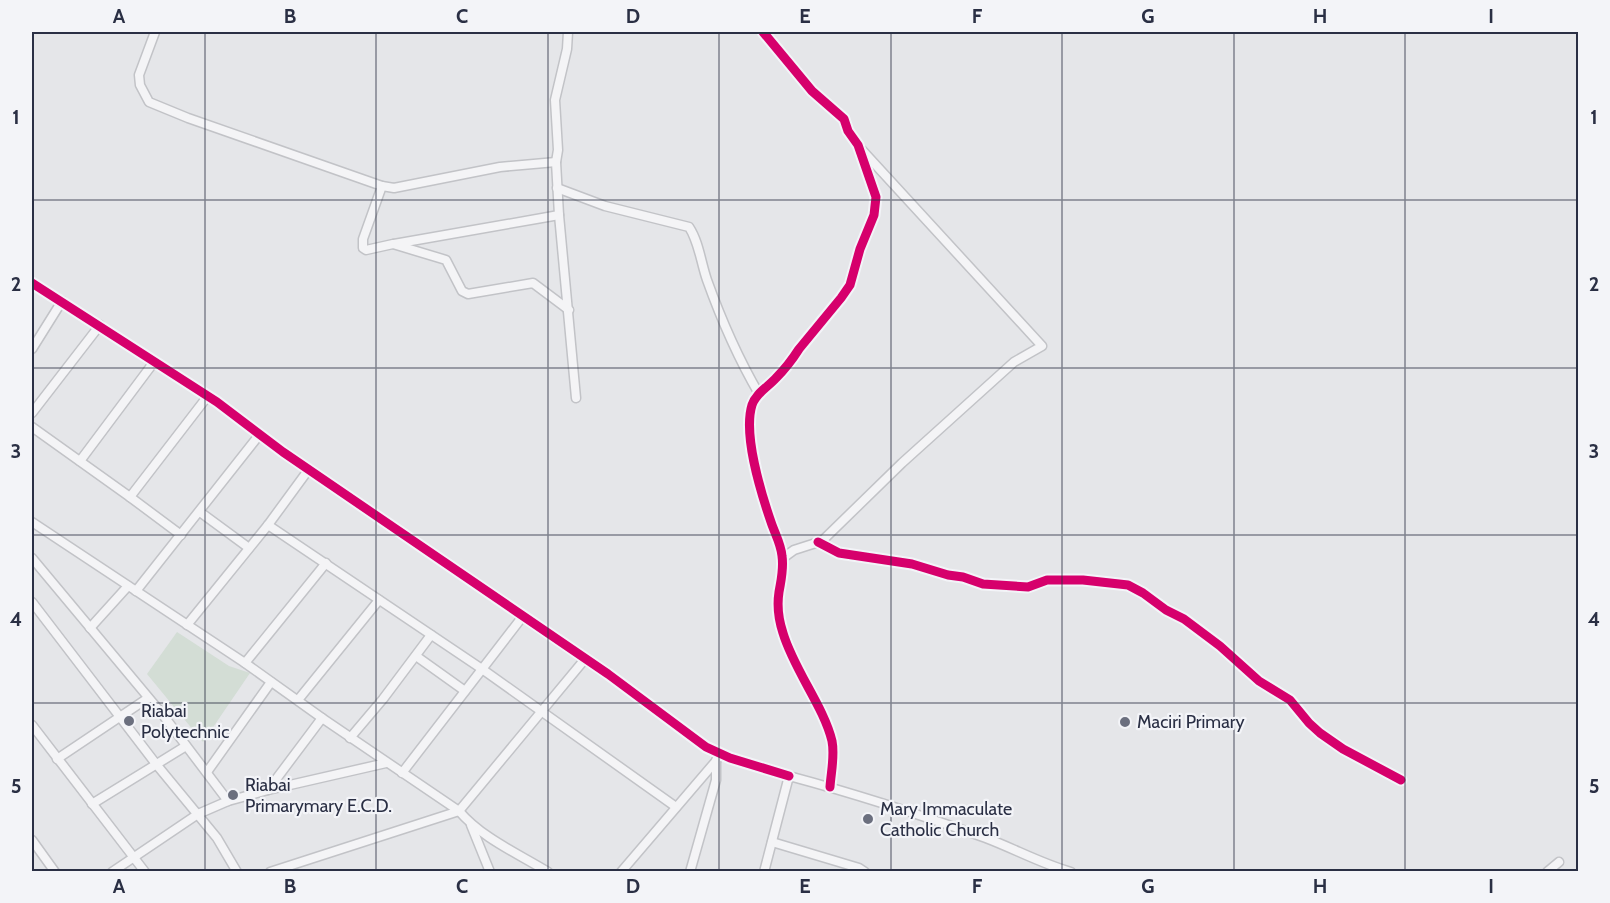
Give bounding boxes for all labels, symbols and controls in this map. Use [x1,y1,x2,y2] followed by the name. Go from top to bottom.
[113,4,126,28] text: A
[284,4,296,28] text: B
[456,4,468,28] text: C
[626,4,640,28] text: D
[799,4,811,28] text: E
[972,4,983,28] text: F
[1141,4,1155,28] text: G
[1313,4,1327,28] text: H
[1488,4,1494,28] text: I
[12,105,20,129] text: 1
[1590,105,1598,129] text: 1
[11,272,21,296] text: 2
[1589,272,1599,296] text: 2
[11,439,21,463] text: 3
[1589,439,1599,463] text: 3
[10,607,22,631] text: 4
[1588,607,1600,631] text: 4
[141,700,229,743] place label: Riabai Polytechnic
[1137,711,1245,733] place label: Maciri Primary
[122,714,136,728] marker: Riabai Polytechnic
[1118,715,1132,729] marker: Maciri Primary
[11,774,21,798] text: 5
[245,774,392,817] place label: Riabai Primarymary E.C.D.
[1589,774,1599,798] text: 5
[226,788,240,802] marker: Riabai Primarymary E.C.D.
[880,798,1012,841] place label: Mary Immaculate Catholic Church
[861,812,875,826] marker: Mary Immaculate Catholic Church
[113,874,126,898] text: A
[284,874,296,898] text: B
[456,874,468,898] text: C
[626,874,640,898] text: D
[799,874,811,898] text: E
[972,874,983,898] text: F
[1141,874,1155,898] text: G
[1313,874,1327,898] text: H
[1488,874,1494,898] text: I

